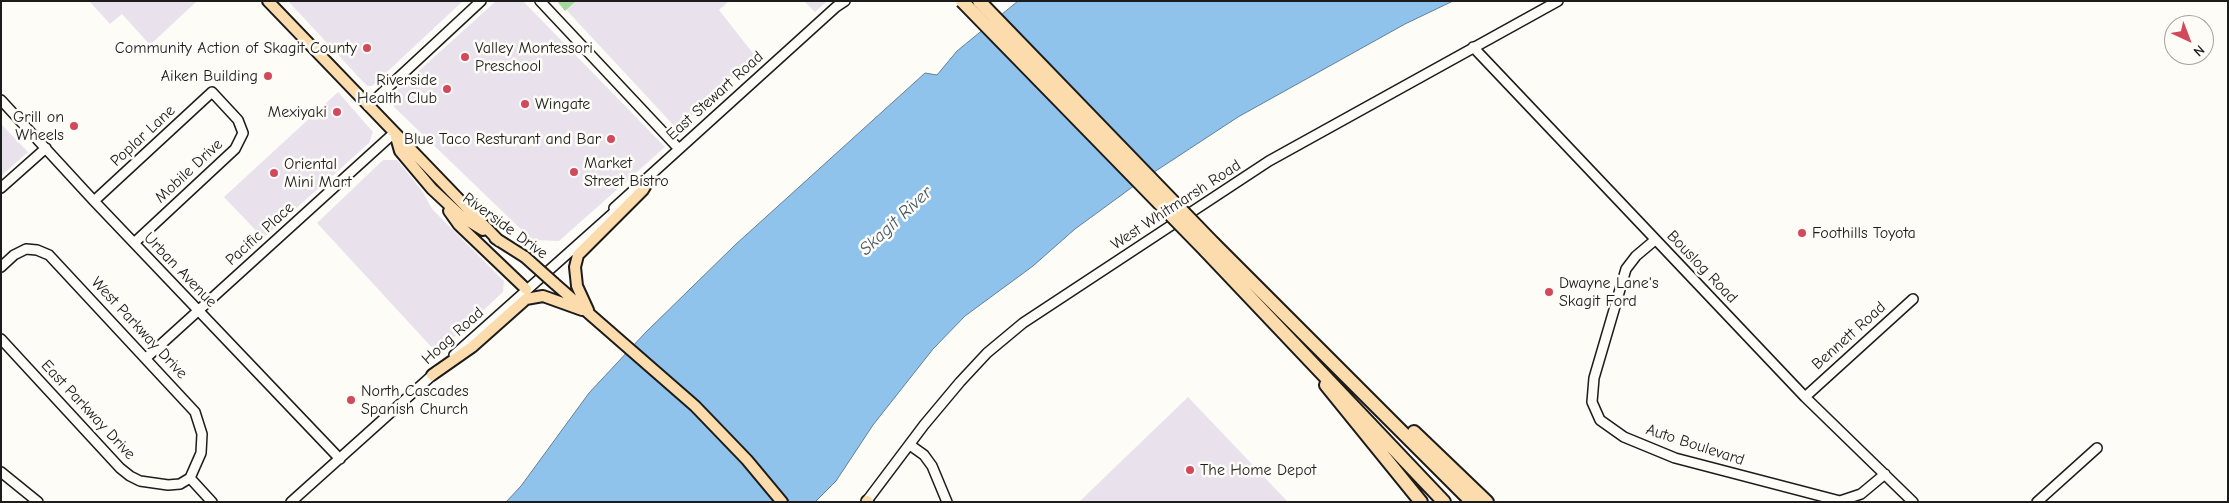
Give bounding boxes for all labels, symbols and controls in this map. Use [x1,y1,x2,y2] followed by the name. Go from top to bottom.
[2164,15,2214,65] north arrow
[115,38,357,58] place label: Community Action of Skagit County
[475,38,593,76] place label: Valley Montessori Preschool
[2190,41,2208,60] text: N
[361,42,373,54] marker: Community Action of Skagit County
[663,47,767,145] street label: East Stewart Road
[459,51,471,63] marker: Valley Montessori Preschool
[161,66,258,86] place label: Aiken Building
[262,70,274,82] marker: Aiken Building
[357,70,437,108] place label: Riverside Health Club
[441,83,453,95] marker: Riverside Health Club
[535,94,590,114] place label: Wingate
[519,98,531,110] marker: Wingate
[107,101,179,171] street label: Poplar Lane
[268,102,327,122] place label: Mexiyaki
[331,106,343,118] marker: Mexiyaki
[13,107,64,145] place label: Grill on Wheels
[68,120,80,132] marker: Grill on Wheels
[404,129,601,149] place label: Blue Taco Resturant and Bar
[605,133,617,145] marker: Blue Taco Resturant and Bar
[151,135,227,207] street label: Mobile Drive
[584,153,669,191] place label: Market Street Bistro
[284,154,351,192] place label: Oriental Mini Mart
[1107,156,1245,254] street label: West Whitmarsh Road
[568,166,580,178] marker: Market Street Bistro
[268,167,280,179] marker: Oriental Mini Mart
[855,182,937,260] water label: Skagit River
[459,189,551,263] street label: Riverside Drive
[222,198,298,270] street label: Pacific Place
[1812,223,1916,243] place label: Foothills Toyota
[1663,227,1741,307] street label: Bouslog Road
[1796,227,1808,239] marker: Foothills Toyota
[139,228,221,312] street label: Urban Avenue
[87,273,191,383] street label: West Parkway Drive
[1559,273,1659,311] place label: Dwayne Lane's Skagit Ford
[1543,286,1555,298] marker: Dwayne Lane's Skagit Ford
[1808,298,1890,374] street label: Bennett Road
[418,303,488,369] street label: Hoag Road
[37,356,139,464] street label: East Parkway Drive
[361,381,469,419] place label: North Cascades Spanish Church
[345,394,357,406] marker: North Cascades Spanish Church
[1643,420,1747,470] street label: Auto Boulevard
[1200,460,1316,480] place label: The Home Depot
[1184,464,1196,476] marker: The Home Depot

